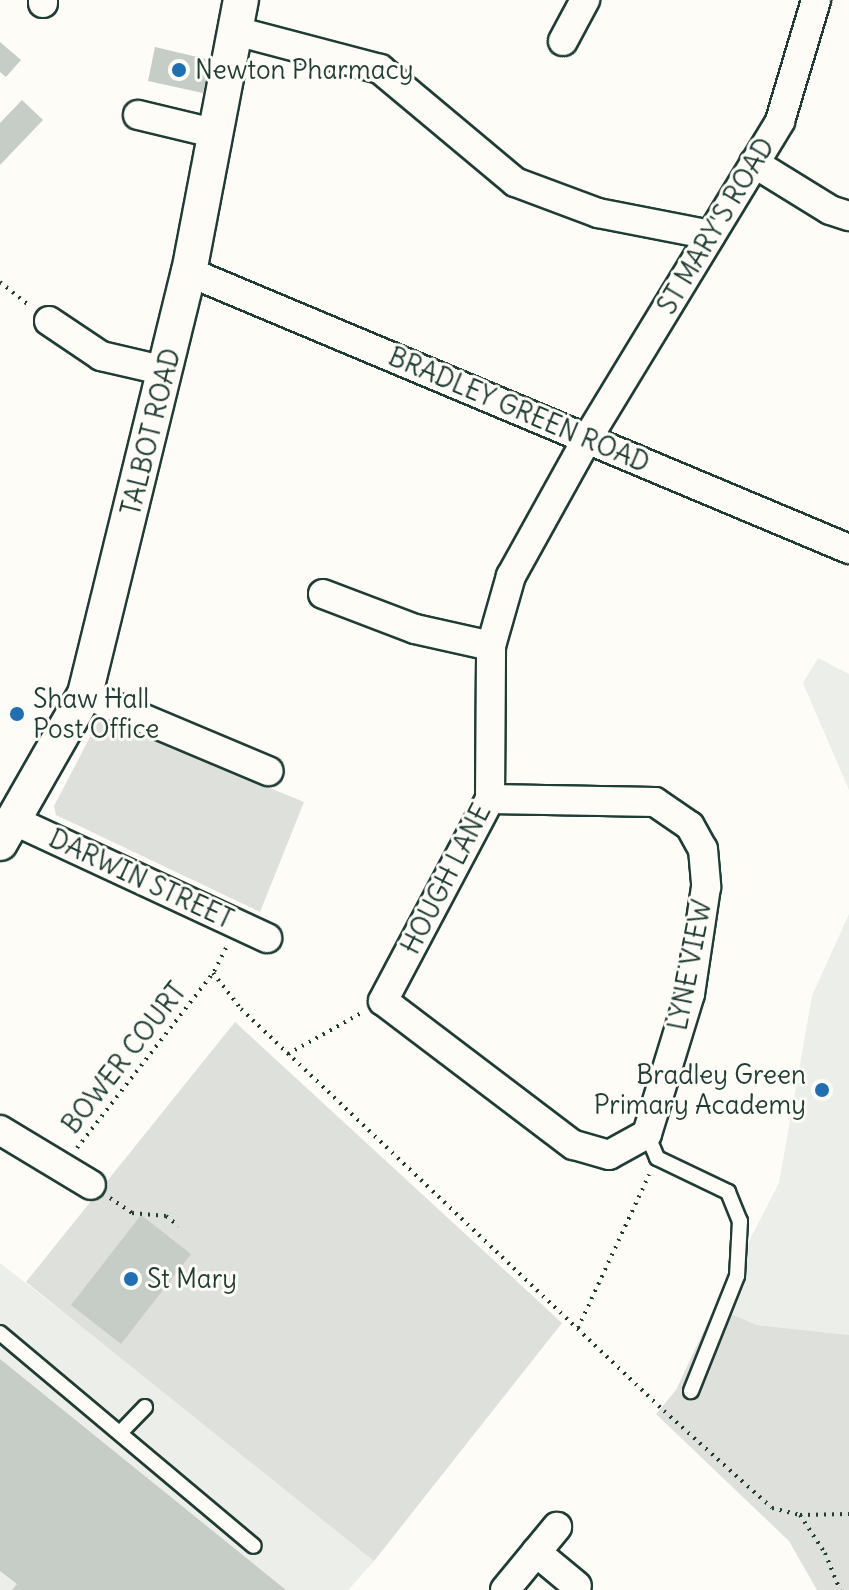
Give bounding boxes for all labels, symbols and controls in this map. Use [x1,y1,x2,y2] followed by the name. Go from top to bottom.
[195,54,413,86] place label: Newton Pharmacy
[170,61,188,79] marker: Newton Pharmacy
[651,132,781,320] street label: ST MARY'S ROAD
[384,341,654,479] street label: BRADLEY GREEN ROAD
[115,345,187,519] street label: TALBOT ROAD
[33,683,159,744] place label: Shaw Hall Post Office
[8,705,26,723] marker: Shaw Hall Post Office
[395,799,497,959] street label: HOUGH LANE
[44,823,238,935] street label: DARWIN STREET
[662,897,718,1033] street label: LYNE VIEW
[55,976,193,1140] street label: BOWER COURT
[594,1059,806,1120] place label: Bradley Green Primary Academy
[813,1081,831,1099] marker: Bradley Green Primary Academy
[147,1263,237,1295] place label: St Mary
[122,1270,140,1288] marker: St Mary

